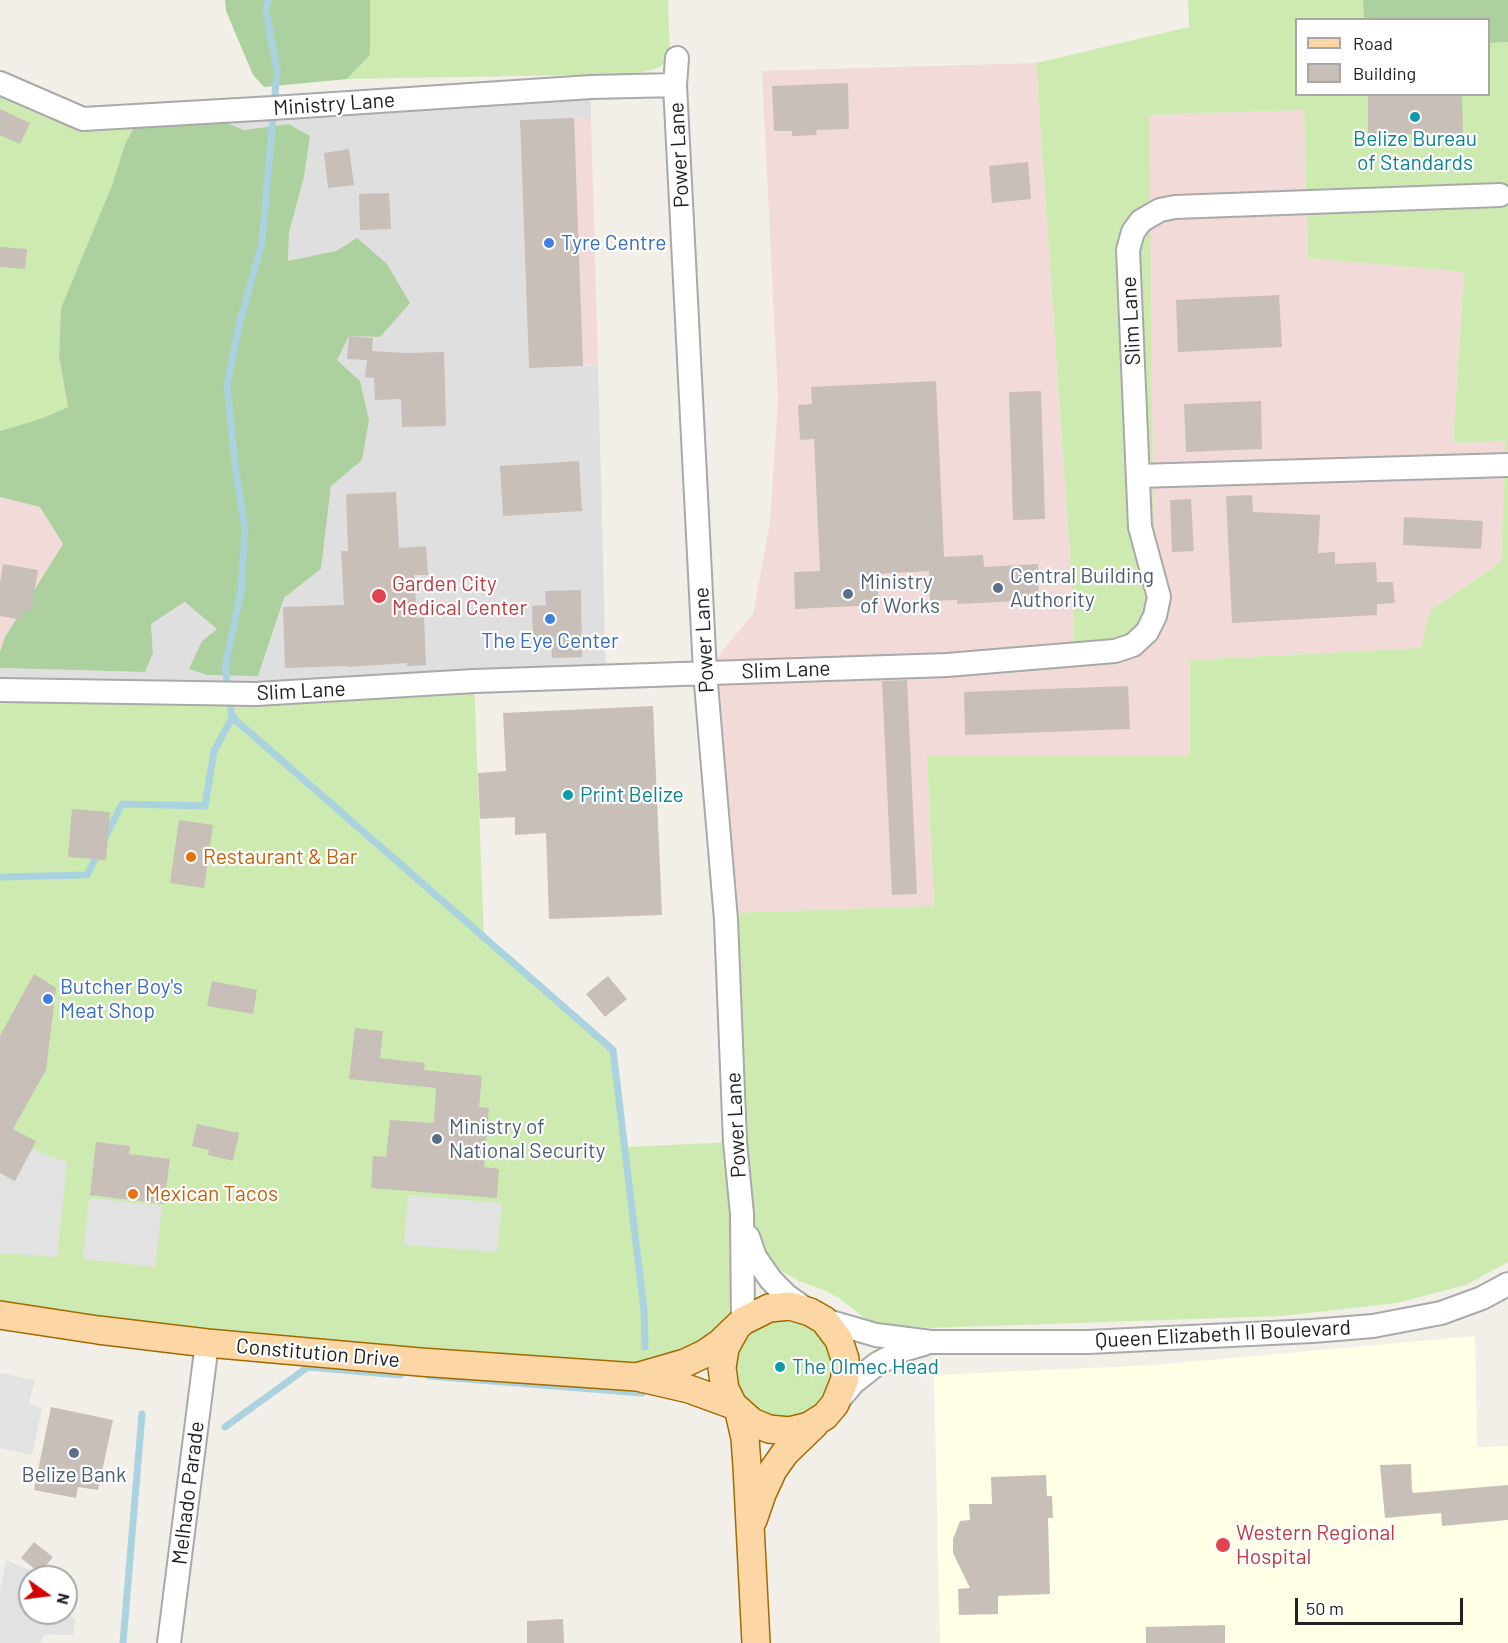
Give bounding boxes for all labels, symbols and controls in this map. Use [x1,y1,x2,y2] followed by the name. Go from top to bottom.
[1295,18,1490,96] legend
[1353,32,1393,54] text: Road
[1353,62,1416,84] text: Building
[272,87,396,121] street label: Ministry Lane
[664,101,694,209] street label: Power Lane
[1408,110,1422,124] marker: Belize Bureau of Standards
[1353,126,1477,176] place label: Belize Bureau of Standards
[561,230,666,256] place label: Tyre Centre
[542,236,556,250] marker: Tyre Centre
[1116,276,1146,366] street label: Slim Lane
[1010,563,1154,613] place label: Central Building Authority
[860,569,940,619] place label: Ministry of Works
[392,571,527,621] place label: Garden City Medical Center
[991,581,1005,595] marker: Central Building Authority
[689,586,719,694] street label: Power Lane
[370,587,388,605] marker: Garden City Medical Center
[841,587,855,601] marker: Ministry of Works
[543,612,557,626] marker: The Eye Center
[481,628,619,654] place label: The Eye Center
[741,656,831,684] street label: Slim Lane
[256,676,346,706] street label: Slim Lane
[580,782,684,808] place label: Print Belize
[561,788,575,802] marker: Print Belize
[203,844,357,870] place label: Restaurant & Bar
[184,850,198,864] marker: Restaurant & Bar
[60,974,183,1024] place label: Butcher Boy's Meat Shop
[41,992,55,1006] marker: Butcher Boy's Meat Shop
[721,1071,751,1179] street label: Power Lane
[449,1114,605,1164] place label: Ministry of National Security
[430,1132,444,1146] marker: Ministry of National Security
[145,1181,278,1207] place label: Mexican Tacos
[126,1187,140,1201] marker: Mexican Tacos
[1095,1315,1351,1353] street label: Queen Elizabeth II Boulevard
[235,1333,401,1373] street label: Constitution Drive
[792,1354,939,1380] place label: The Olmec Head
[773,1360,787,1374] marker: The Olmec Head
[167,1420,209,1566] street label: Melhado Parade
[67,1446,81,1460] marker: Belize Bank
[22,1462,126,1488] place label: Belize Bank
[1236,1520,1395,1570] place label: Western Regional Hospital
[1214,1536,1232,1554] marker: Western Regional Hospital
[18,1565,78,1625] north arrow
[1298,1586,1466,1624] scale bar
[54,1592,75,1606] text: N
[1306,1597,1344,1619] text: 50 m

